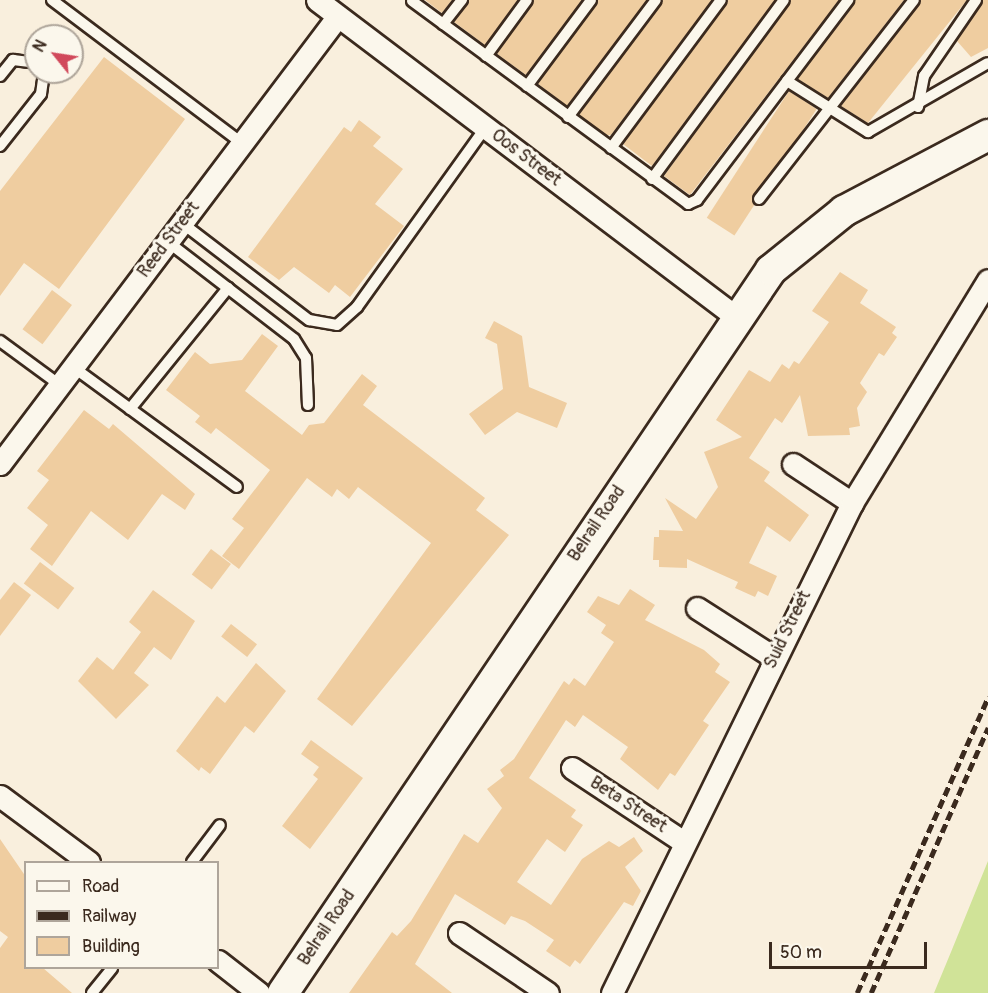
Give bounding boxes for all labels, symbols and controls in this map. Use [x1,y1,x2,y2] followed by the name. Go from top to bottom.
[24,24,84,84] north arrow
[29,36,52,56] text: N
[487,125,565,191] street label: Oos Street
[133,198,205,282] street label: Reed Street
[564,482,630,566] street label: Belrail Road
[760,587,816,673] street label: Suid Street
[585,772,671,838] street label: Beta Street
[24,861,219,969] legend
[82,875,119,898] text: Road
[294,886,360,970] street label: Belrail Road
[82,905,137,928] text: Railway
[772,930,930,968] scale bar
[82,935,140,958] text: Building
[780,941,822,964] text: 50 m

